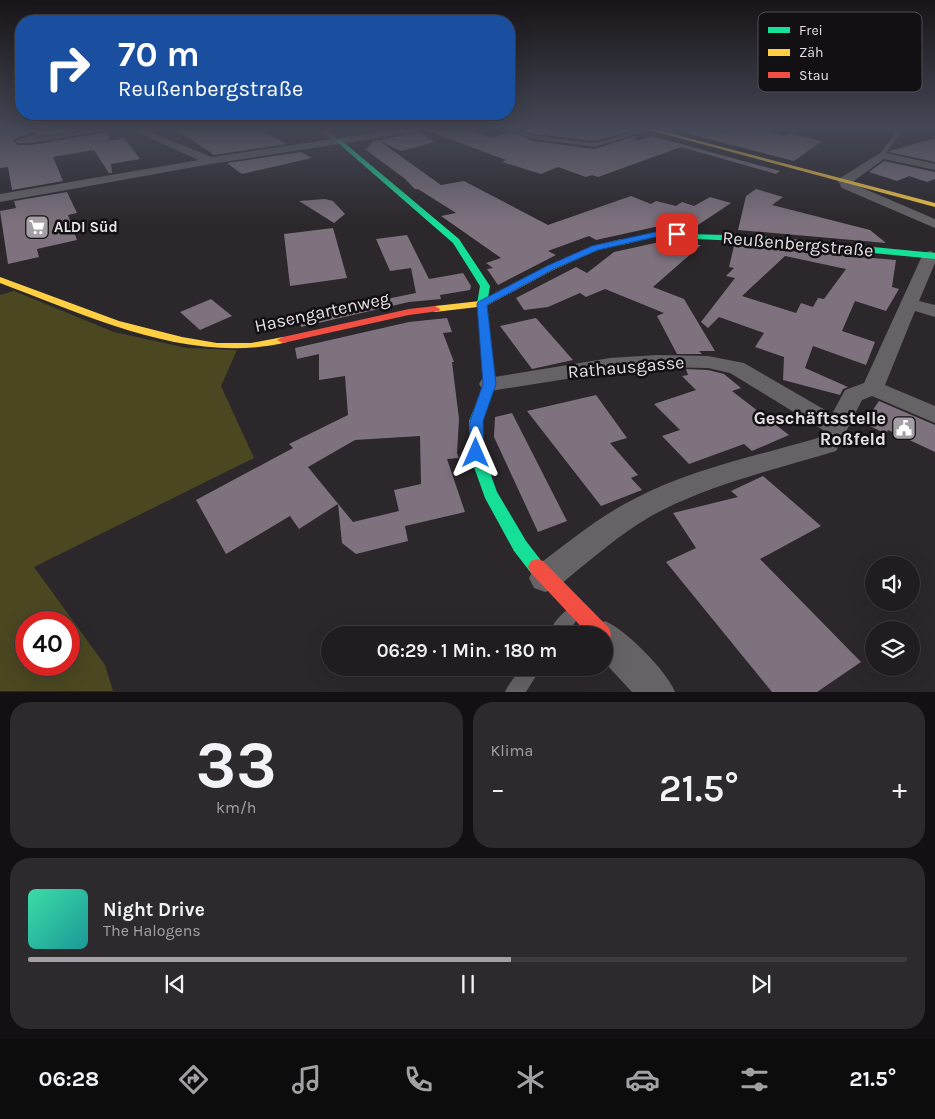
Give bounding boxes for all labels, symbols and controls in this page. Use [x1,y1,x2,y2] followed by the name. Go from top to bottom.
[758,12,922,92] legend
[799,22,823,39] text: Frei
[118,34,200,75] text: 70 m
[35,35,100,100] icon: right
[799,44,823,61] text: Zäh
[799,67,829,84] text: Stau
[118,76,303,102] text: Reußenbergstraße
[656,213,698,255] pin
[24,214,50,240] supermarket icon: ALDI Süd
[54,218,118,236] place label: ALDI Süd
[663,220,691,248] icon: arrive
[722,226,874,262] street label: Reußenbergstraße
[253,287,391,337] street label: Hasengartenweg
[567,351,685,383] street label: Rathausgasse
[754,407,886,450] place label: Geschäftsstelle Roßfeld
[891,415,917,441] public building icon: Geschäftsstelle Roßfeld
[449,426,501,478] position arrow
[865,556,920,676] map controls
[865,556,920,611] button: sound
[15,611,80,676] speed limit sign: 40
[865,621,920,676] button: layers
[377,640,557,662] text: 06:29 · 1 Min. · 180 m
[196,727,277,803] text: 33
[491,741,533,760] text: Klima
[659,766,739,811] text: 21.5°
[491,772,505,805] text: −
[892,772,907,805] text: +
[216,798,257,817] text: km/h
[103,899,205,921] text: Night Drive
[103,921,201,940] text: The Halogens
[161,970,189,998] icon: previous
[454,970,482,998] icon: pause
[747,970,775,998] icon: next
[176,1062,211,1097] icon: directions
[289,1062,324,1097] icon: music
[401,1062,436,1097] icon: phone
[513,1062,548,1097] icon: climate
[625,1062,660,1097] icon: car
[737,1062,772,1097] icon: filters
[39,1066,99,1092] text: 06:28
[849,1066,896,1092] text: 21.5°

